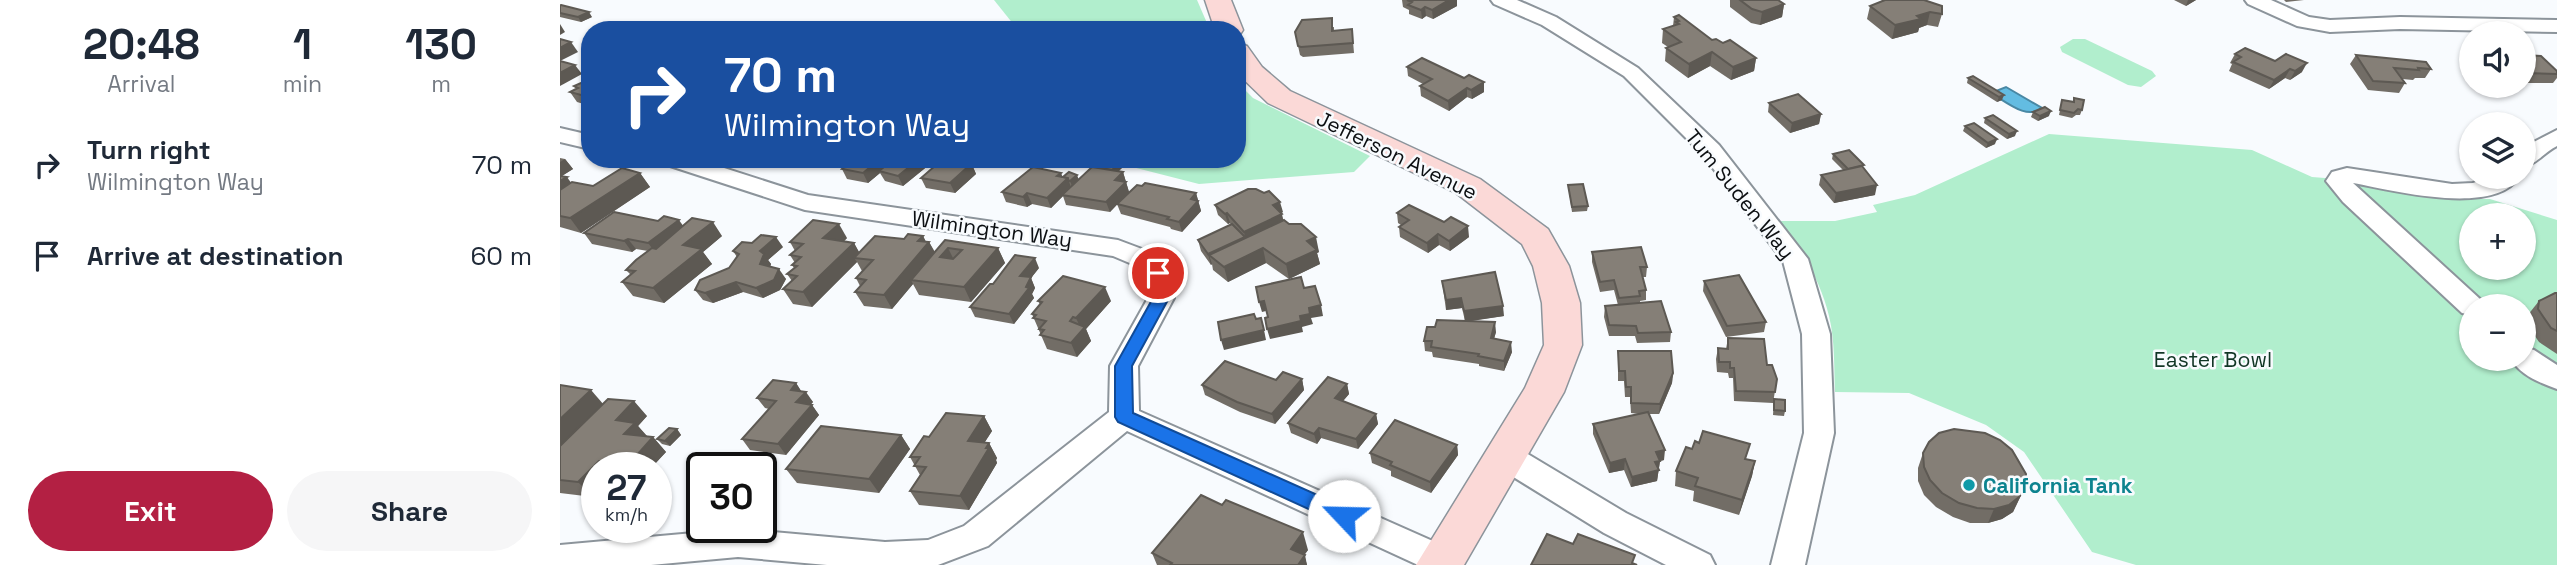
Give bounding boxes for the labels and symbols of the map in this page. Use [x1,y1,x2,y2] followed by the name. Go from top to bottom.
[1312,104,1482,206] street label: Jefferson Avenue
[1679,123,1801,265] street label: Tum Suden Way
[910,204,1074,254] street label: Wilmington Way
[1128,243,1188,303] pin
[2154,346,2272,373] park label: Easter Bowl
[686,452,777,543] speed limit sign: 30
[1983,472,2133,499] place label: California Tank
[1961,477,1977,493] marker: California Tank
[1307,479,1381,553] position arrow

